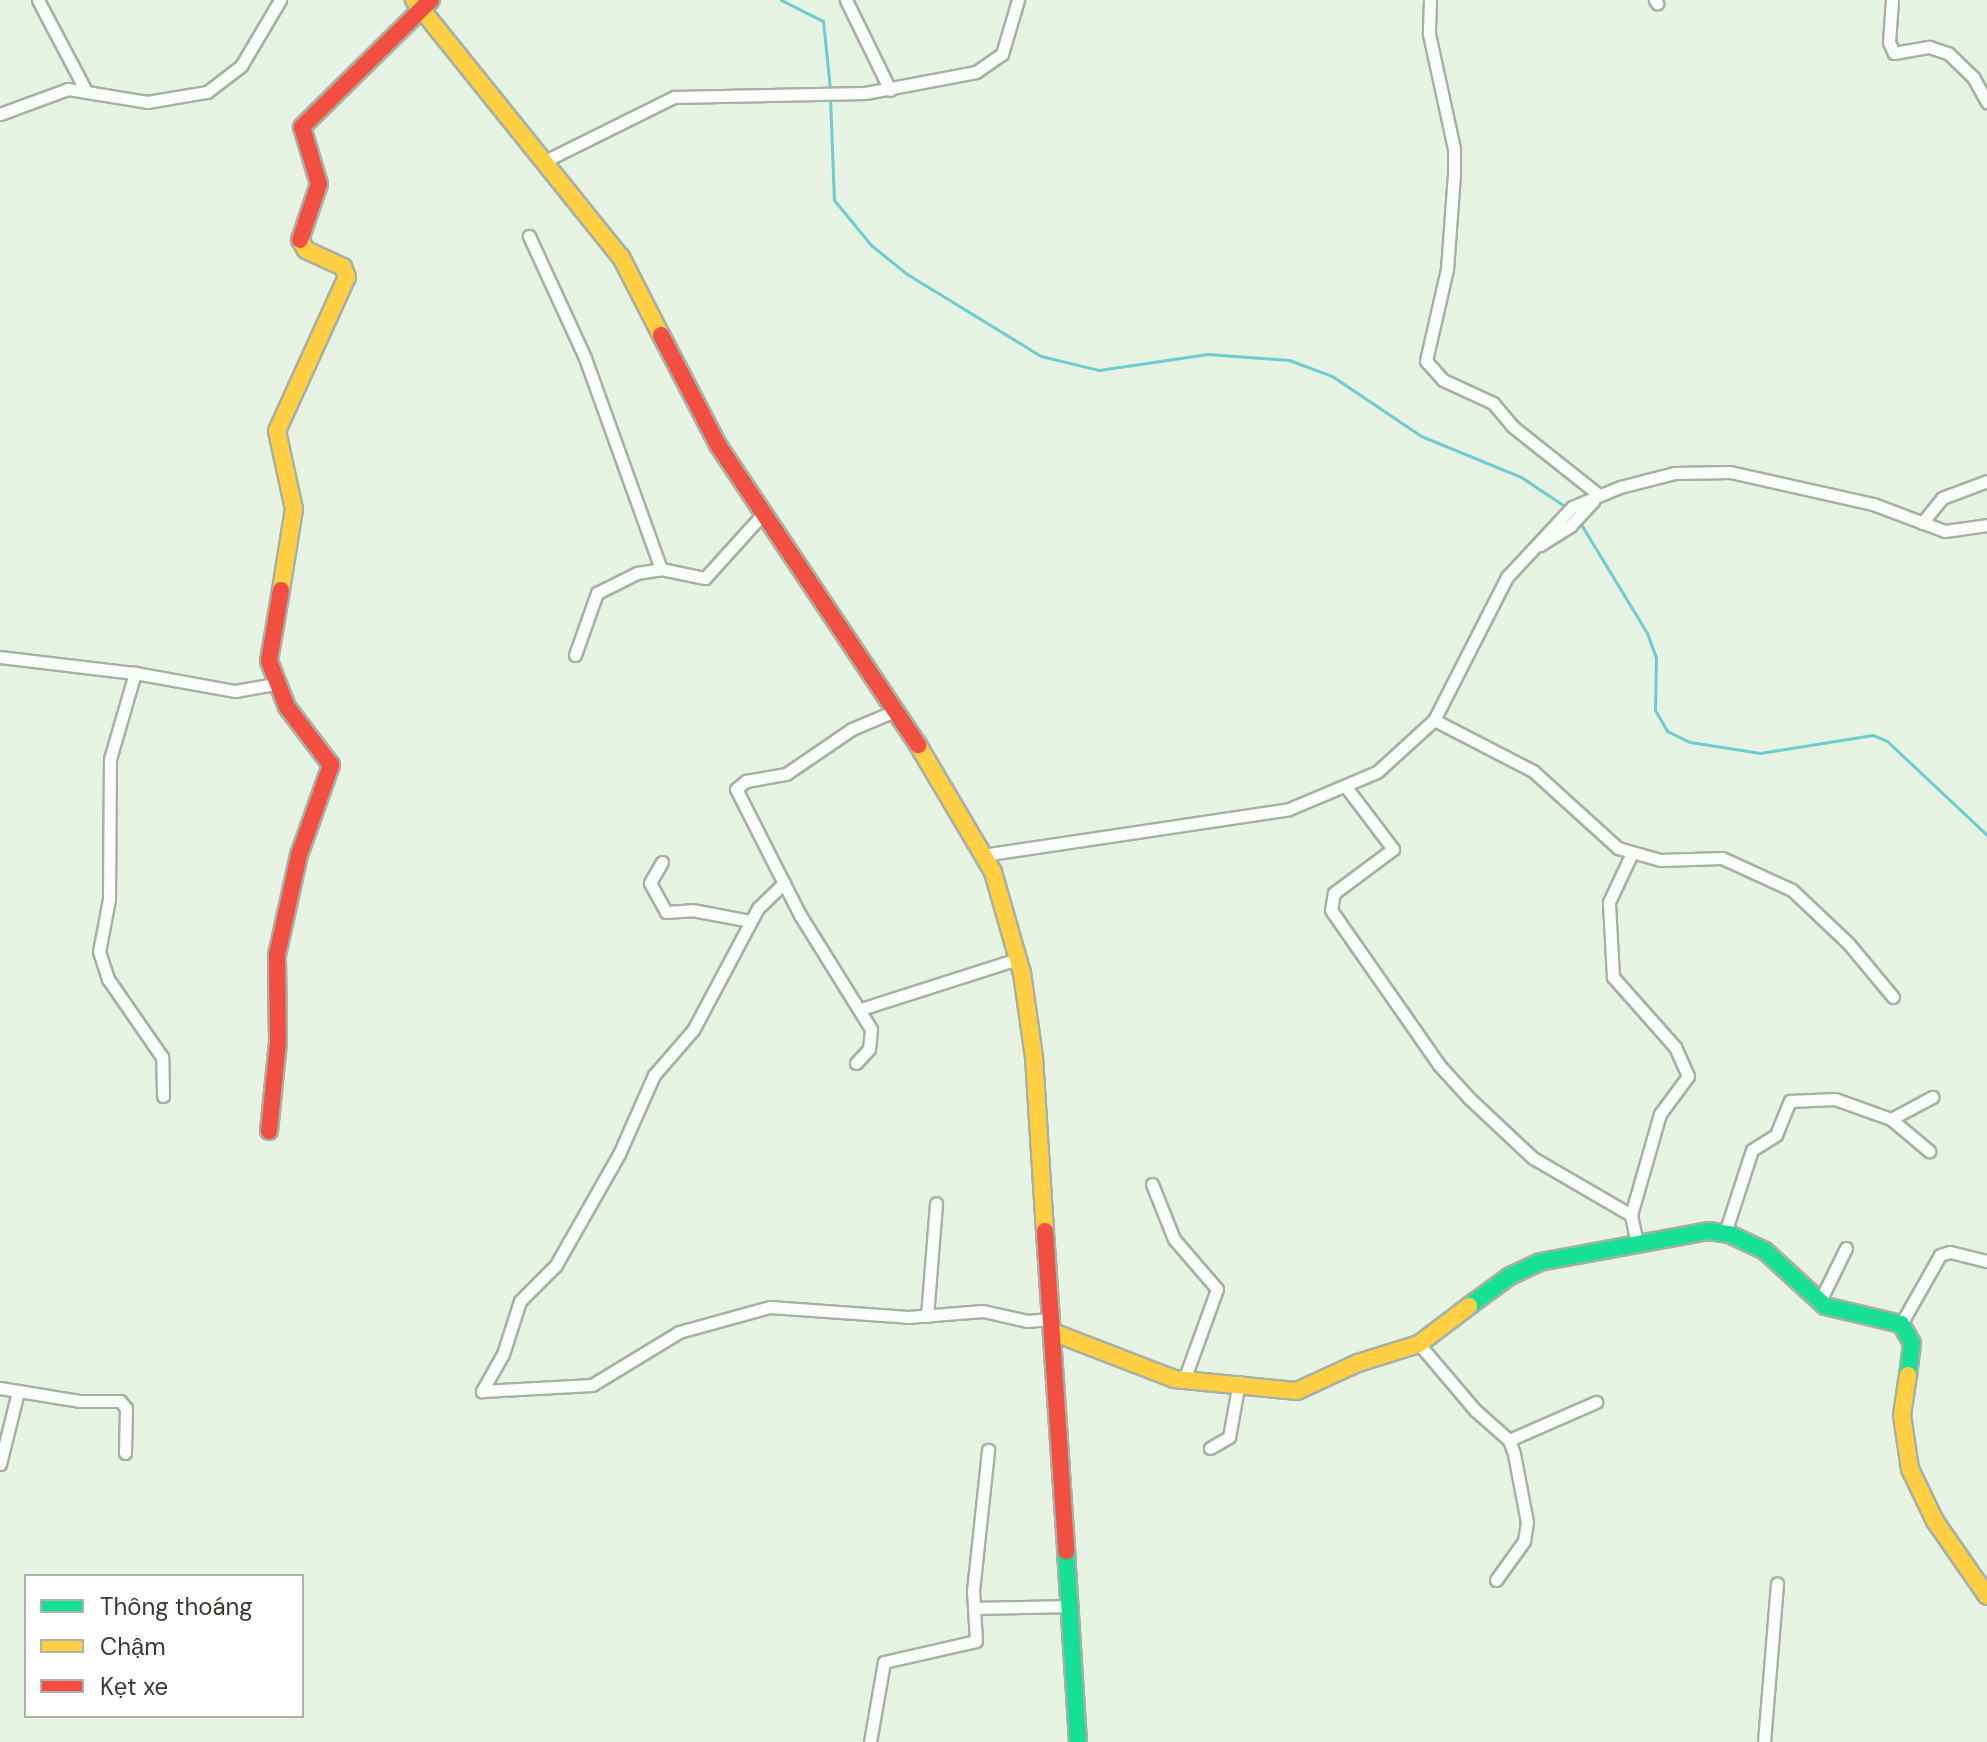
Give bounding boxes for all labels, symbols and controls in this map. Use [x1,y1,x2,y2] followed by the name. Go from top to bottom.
[24,1574,304,1718] legend
[100,1591,253,1622] text: Thông thoáng
[100,1631,166,1662] text: Chậm
[100,1671,168,1702] text: Kẹt xe

